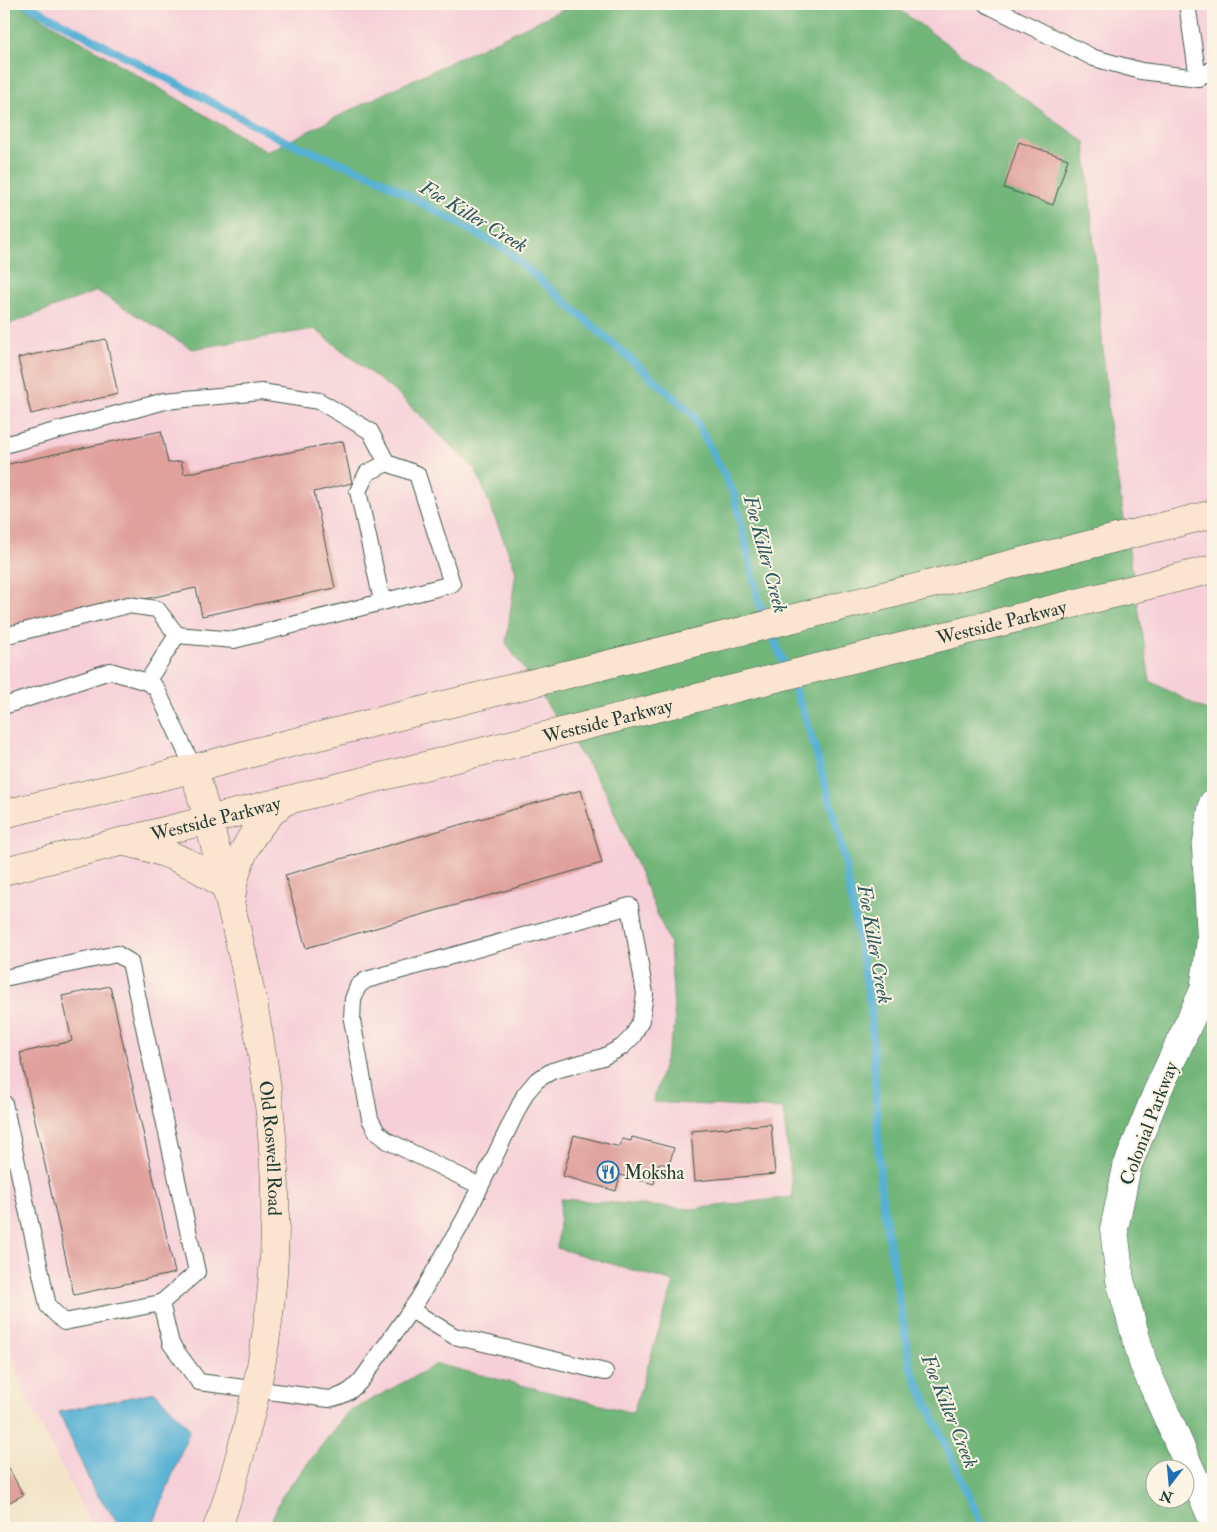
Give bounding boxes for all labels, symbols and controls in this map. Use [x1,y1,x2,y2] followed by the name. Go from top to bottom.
[415,174,532,258] water label: Foe Killer Creek
[738,492,793,616] water label: Foe Killer Creek
[933,595,1070,651] street label: Westside Parkway
[539,693,676,749] street label: Westside Parkway
[147,791,284,847] street label: Westside Parkway
[852,881,897,1006] water label: Foe Killer Creek
[1114,1058,1184,1189] street label: Colonial Parkway
[253,1079,286,1217] street label: Old Roswell Road
[596,1160,620,1184] restaurant icon: Moksha
[624,1161,684,1185] place label: Moksha
[915,1350,984,1472] water label: Foe Killer Creek
[1144,1460,1194,1510] north arrow
[1158,1486,1176,1506] text: N

